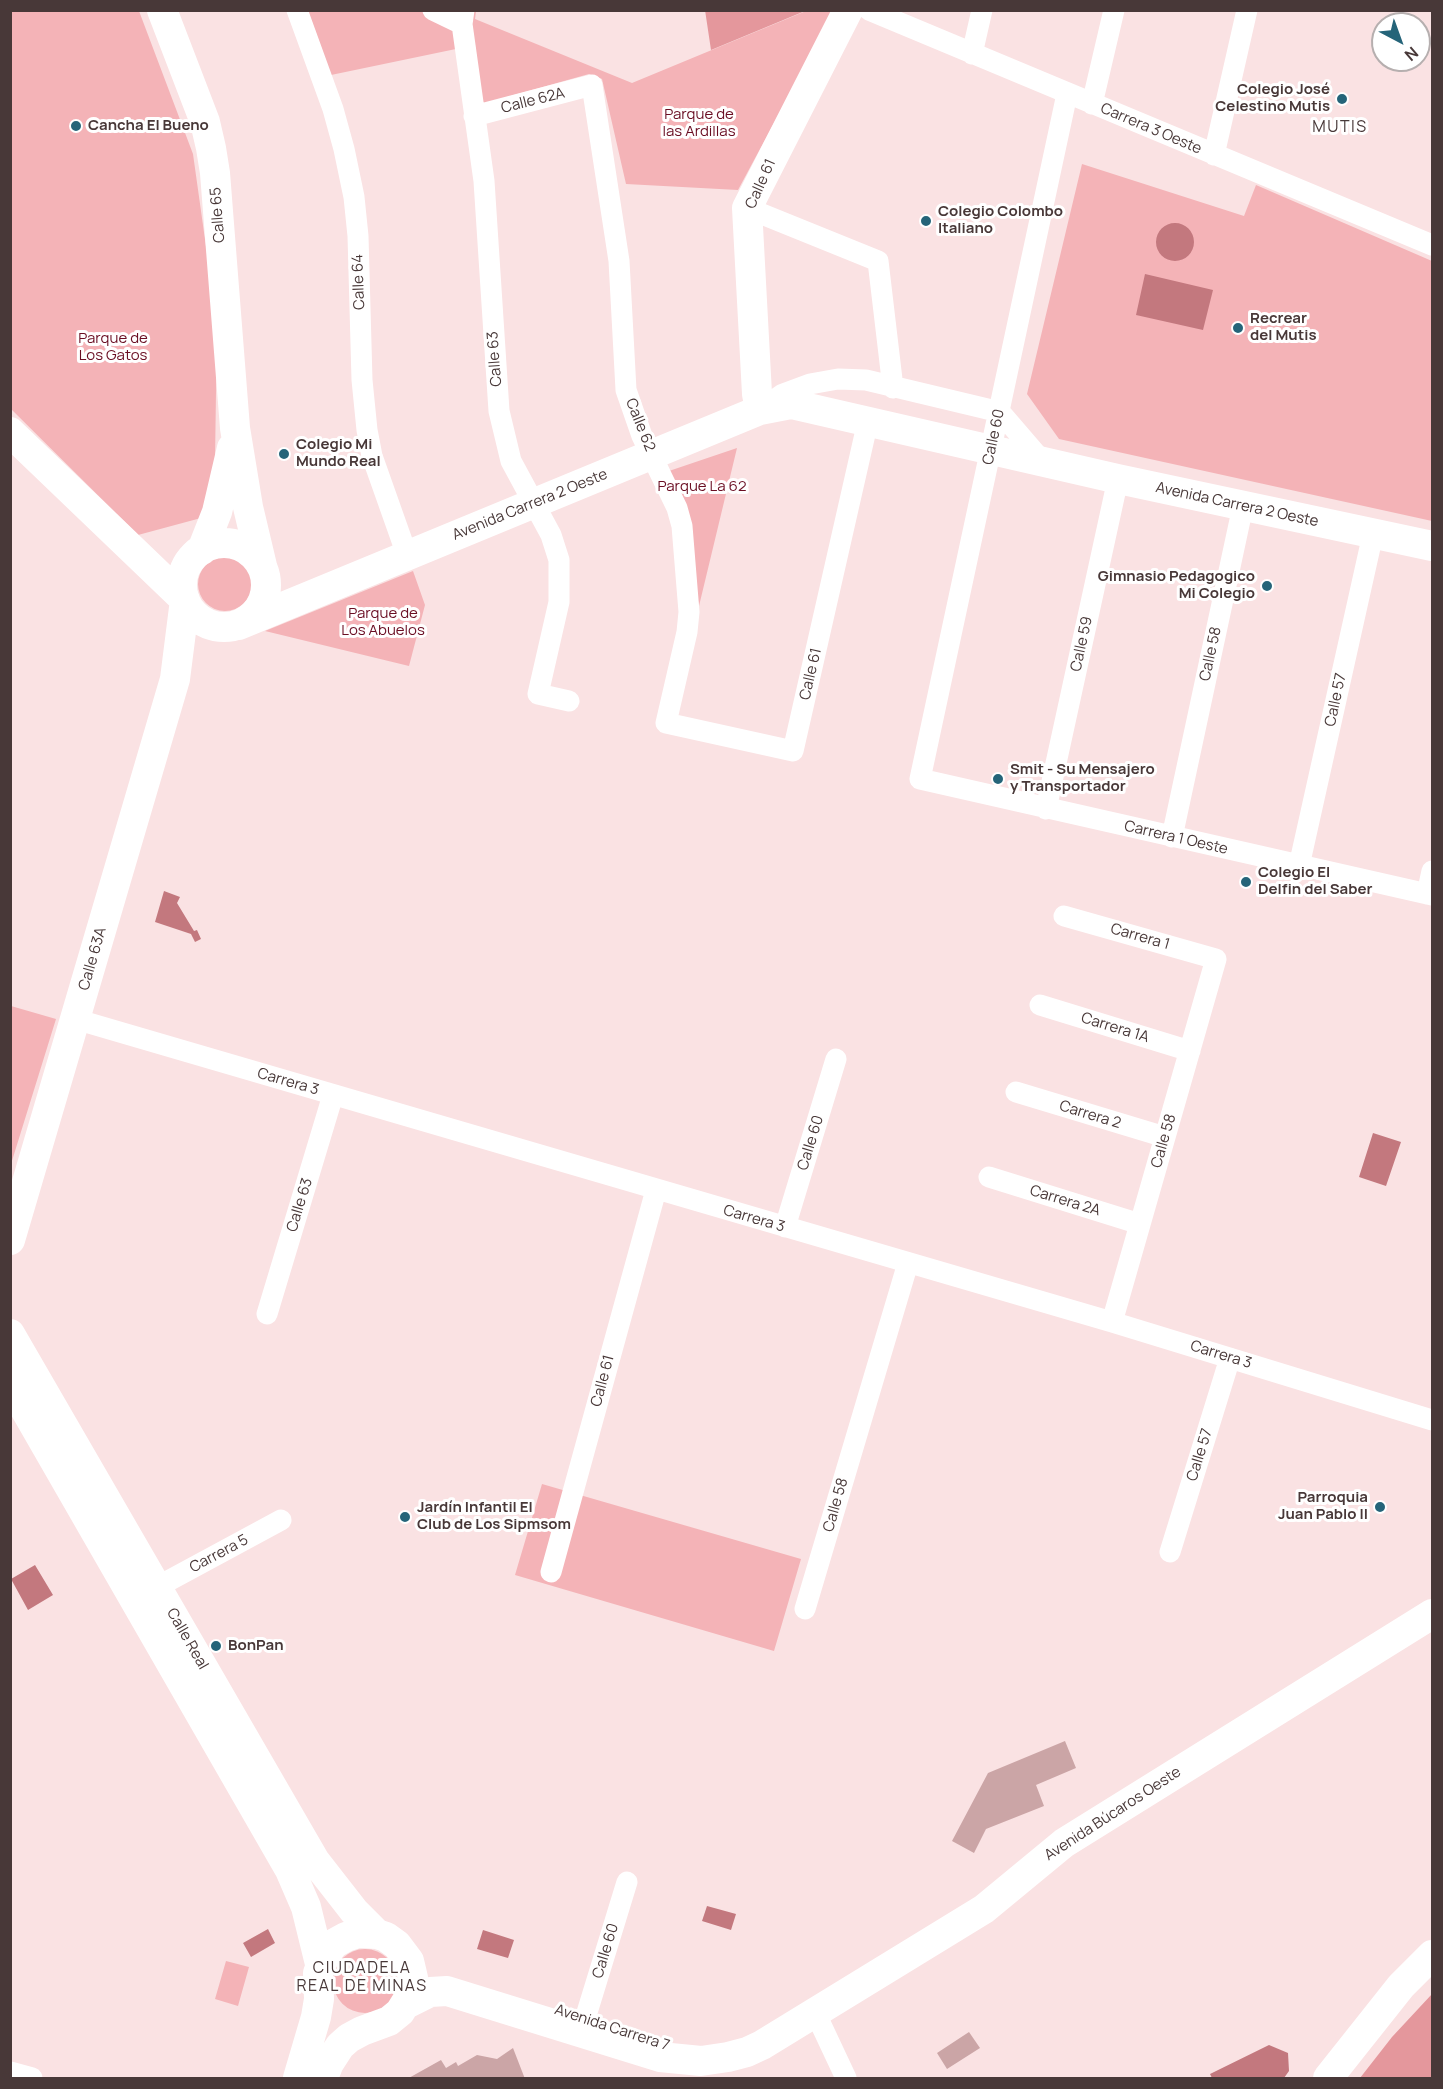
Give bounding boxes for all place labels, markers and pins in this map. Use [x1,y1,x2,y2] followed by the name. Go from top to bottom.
[1215,81,1330,116] place label: Colegio José Celestino Mutis
[1335,92,1349,106] marker: Colegio José Celestino Mutis
[88,117,209,135] place label: Cancha El Bueno
[69,119,83,133] marker: Cancha El Bueno
[938,203,1063,238] place label: Colegio Colombo Italiano
[919,214,933,228] marker: Colegio Colombo Italiano
[1250,310,1317,345] place label: Recrear del Mutis
[1231,321,1245,335] marker: Recrear del Mutis
[296,436,381,471] place label: Colegio Mi Mundo Real
[277,447,291,461] marker: Colegio Mi Mundo Real
[1098,568,1255,603] place label: Gimnasio Pedagogico Mi Colegio
[1260,579,1274,593] marker: Gimnasio Pedagogico Mi Colegio
[1010,761,1155,796] place label: Smit - Su Mensajero y Transportador
[991,772,1005,786] marker: Smit - Su Mensajero y Transportador
[1258,864,1372,899] place label: Colegio El Delfin del Saber
[1239,875,1253,889] marker: Colegio El Delfin del Saber
[1278,1489,1368,1524] place label: Parroquia Juan Pablo II
[417,1499,571,1534] place label: Jardín Infantil El Club de Los Sipmsom
[1373,1500,1387,1514] marker: Parroquia Juan Pablo II
[398,1510,412,1524] marker: Jardín Infantil El Club de Los Sipmsom
[228,1637,284,1655] place label: BonPan
[209,1639,223,1653] marker: BonPan

